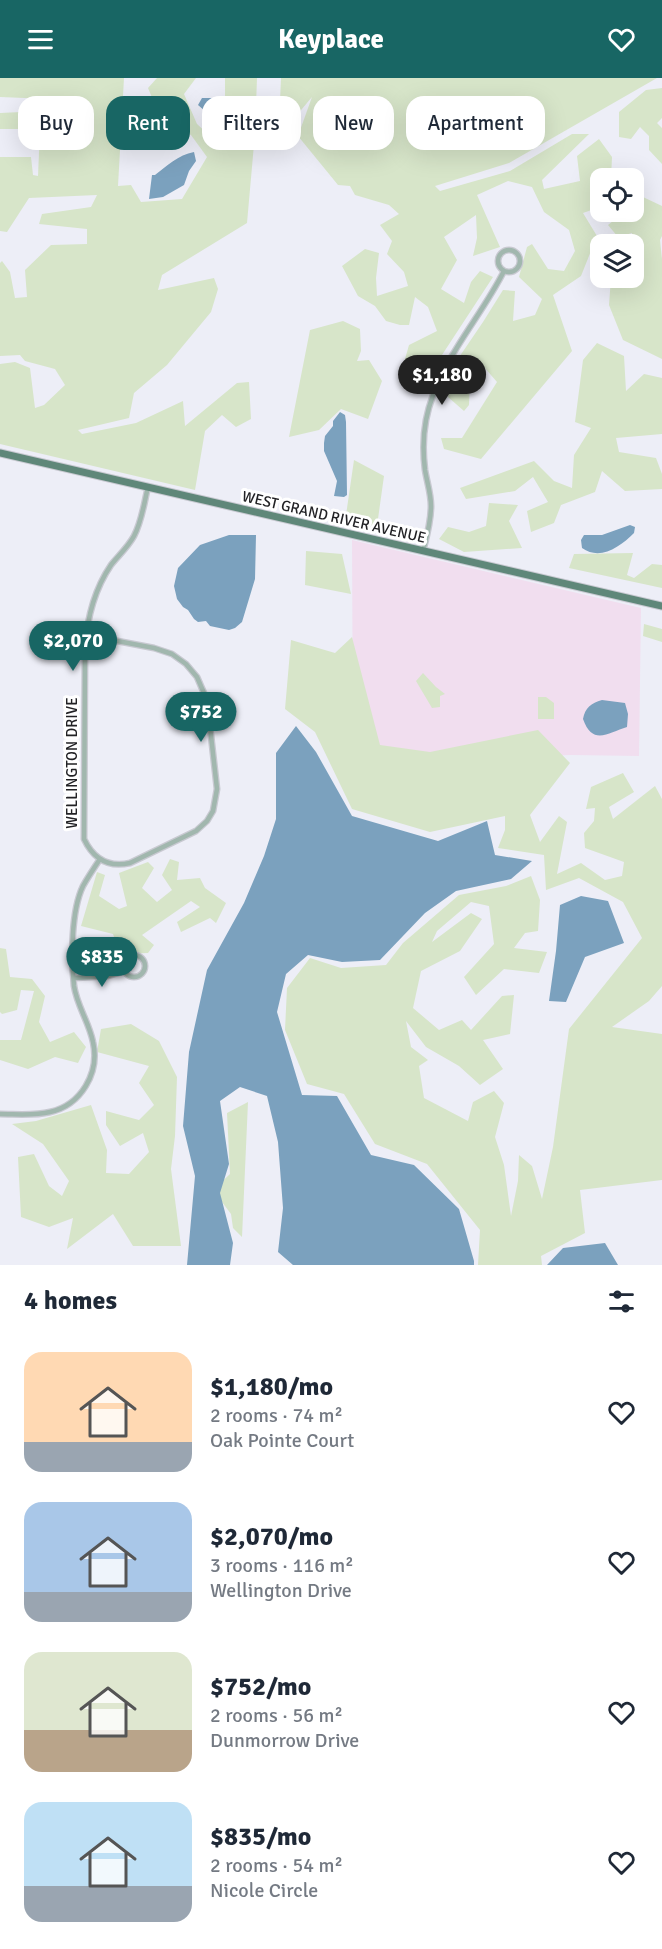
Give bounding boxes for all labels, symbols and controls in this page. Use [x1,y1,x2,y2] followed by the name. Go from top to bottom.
[24,23,57,56] icon: menu
[278,23,384,56] text: Keyplace
[605,23,638,56] icon: heart
[18,96,94,150] chip: Buy
[106,96,190,150] chip: Rent
[202,96,301,150] chip: Filters
[313,96,394,150] chip: New
[406,96,545,150] chip: Apartment
[590,168,644,288] map controls
[590,168,644,222] button: locate
[590,234,644,288] button: layers
[393,355,491,406] pin: $1,180
[412,362,472,387] text: $1,180
[240,487,428,547] street label: WEST GRAND RIVER AVENUE
[24,621,122,672] pin: $2,070
[43,628,103,653] text: $2,070
[165,692,237,743] pin: $752
[63,697,81,829] street label: WELLINGTON DRIVE
[179,699,223,724] text: $752
[66,937,138,988] pin: $835
[80,944,124,969] text: $835
[24,1285,117,1317] text: 4 homes
[605,1285,638,1318] icon: filters
[210,1371,333,1403] text: $1,180/mo
[72,1376,144,1448] icon: home
[605,1396,638,1429] icon: heart
[210,1403,343,1428] text: 2 rooms · 74 m²
[210,1428,354,1453] text: Oak Pointe Court
[210,1521,333,1553] text: $2,070/mo
[72,1526,144,1598] icon: home
[605,1546,638,1579] icon: heart
[210,1553,354,1578] text: 3 rooms · 116 m²
[210,1578,352,1603] text: Wellington Drive
[210,1671,311,1703] text: $752/mo
[72,1676,144,1748] icon: home
[605,1696,638,1729] icon: heart
[210,1703,343,1728] text: 2 rooms · 56 m²
[210,1728,359,1753] text: Dunmorrow Drive
[210,1821,311,1853] text: $835/mo
[72,1826,144,1898] icon: home
[605,1846,638,1879] icon: heart
[210,1853,343,1878] text: 2 rooms · 54 m²
[210,1878,318,1903] text: Nicole Circle

